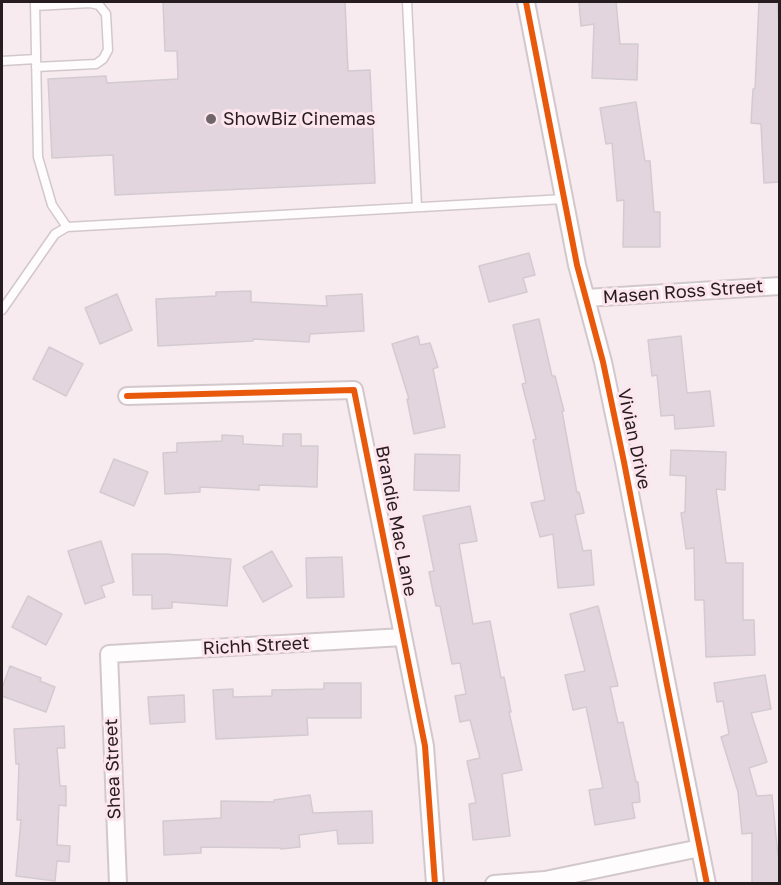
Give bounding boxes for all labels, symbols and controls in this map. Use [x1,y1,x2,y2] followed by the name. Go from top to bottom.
[223,108,376,130] place label: ShowBiz Cinemas
[204,112,218,126] marker: ShowBiz Cinemas
[602,276,764,308] street label: Masen Ross Street
[613,387,655,491] street label: Vivian Drive
[371,444,421,598] street label: Brandie Mac Lane
[202,632,310,660] street label: Richh Street
[100,718,126,820] street label: Shea Street

